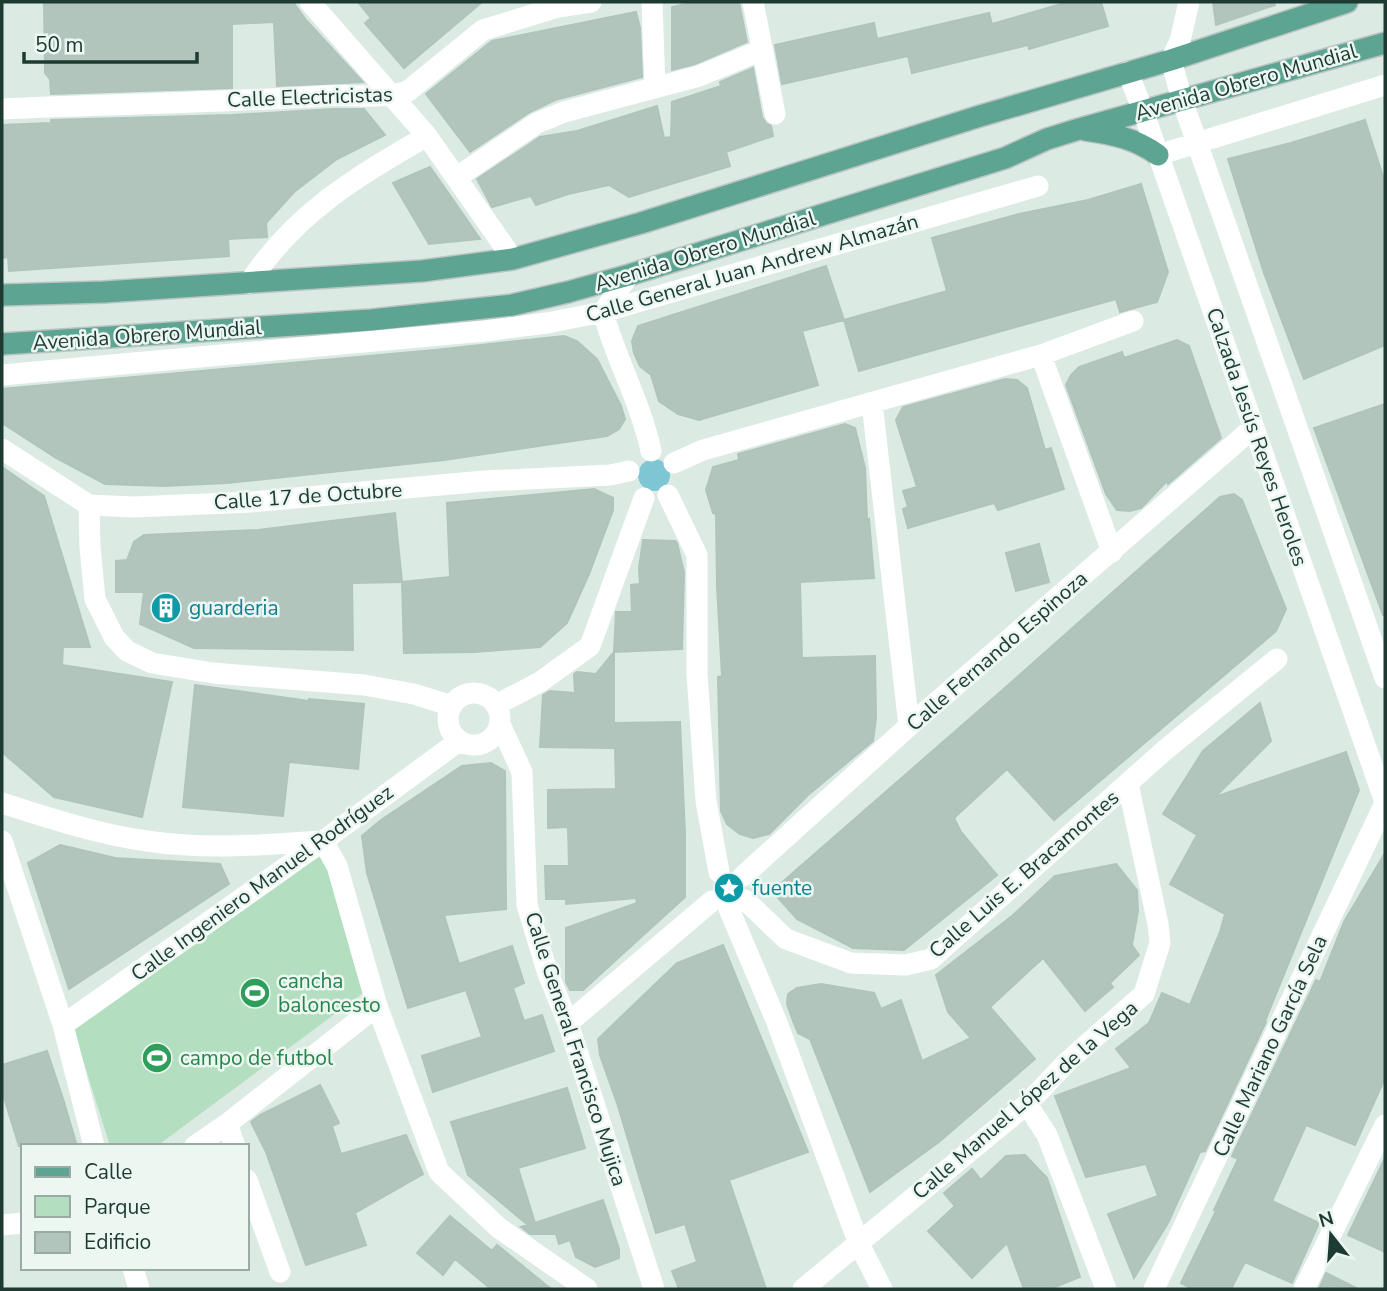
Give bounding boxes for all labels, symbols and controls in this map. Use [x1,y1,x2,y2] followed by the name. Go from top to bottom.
[24,21,198,65] scale bar
[35,31,84,59] text: 50 m
[1132,37,1361,127] street label: Avenida Obrero Mundial
[227,80,393,114] street label: Calle Electricistas
[591,204,820,298] street label: Avenida Obrero Mundial
[582,207,922,329] street label: Calle General Juan Andrew Almazán
[1200,304,1314,570] street label: Calzada Jesús Reyes Heroles
[31,313,263,357] street label: Avenida Obrero Mundial
[213,475,403,517] street label: Calle 17 de Octubre
[900,565,1094,737] street label: Calle Fernando Espinoza
[149,591,183,625] building icon: guarderia
[189,594,279,622] place label: guarderia
[125,778,399,988] street label: Calle Ingeniero Manuel Rodríguez
[923,784,1125,964] street label: Calle Luis E. Bracamontes
[712,871,746,905] place icon: fuente
[752,874,812,902] place label: fuente
[518,908,634,1190] street label: Calle General Francisco Mujica
[1206,931,1334,1161] street label: Calle Mariano García Sela
[278,967,381,1019] place label: cancha baloncesto
[238,976,272,1010] sports icon: cancha baloncesto
[906,994,1144,1206] street label: Calle Manuel López de la Vega
[140,1041,174,1075] sports icon: campo de futbol
[180,1044,334,1072] place label: campo de futbol
[21,1144,248,1270] legend
[84,1158,132,1186] text: Calle
[84,1193,151,1221] text: Parque
[1296,1200,1366,1270] north arrow
[1316,1205,1337,1234] text: N
[84,1228,151,1256] text: Edificio

